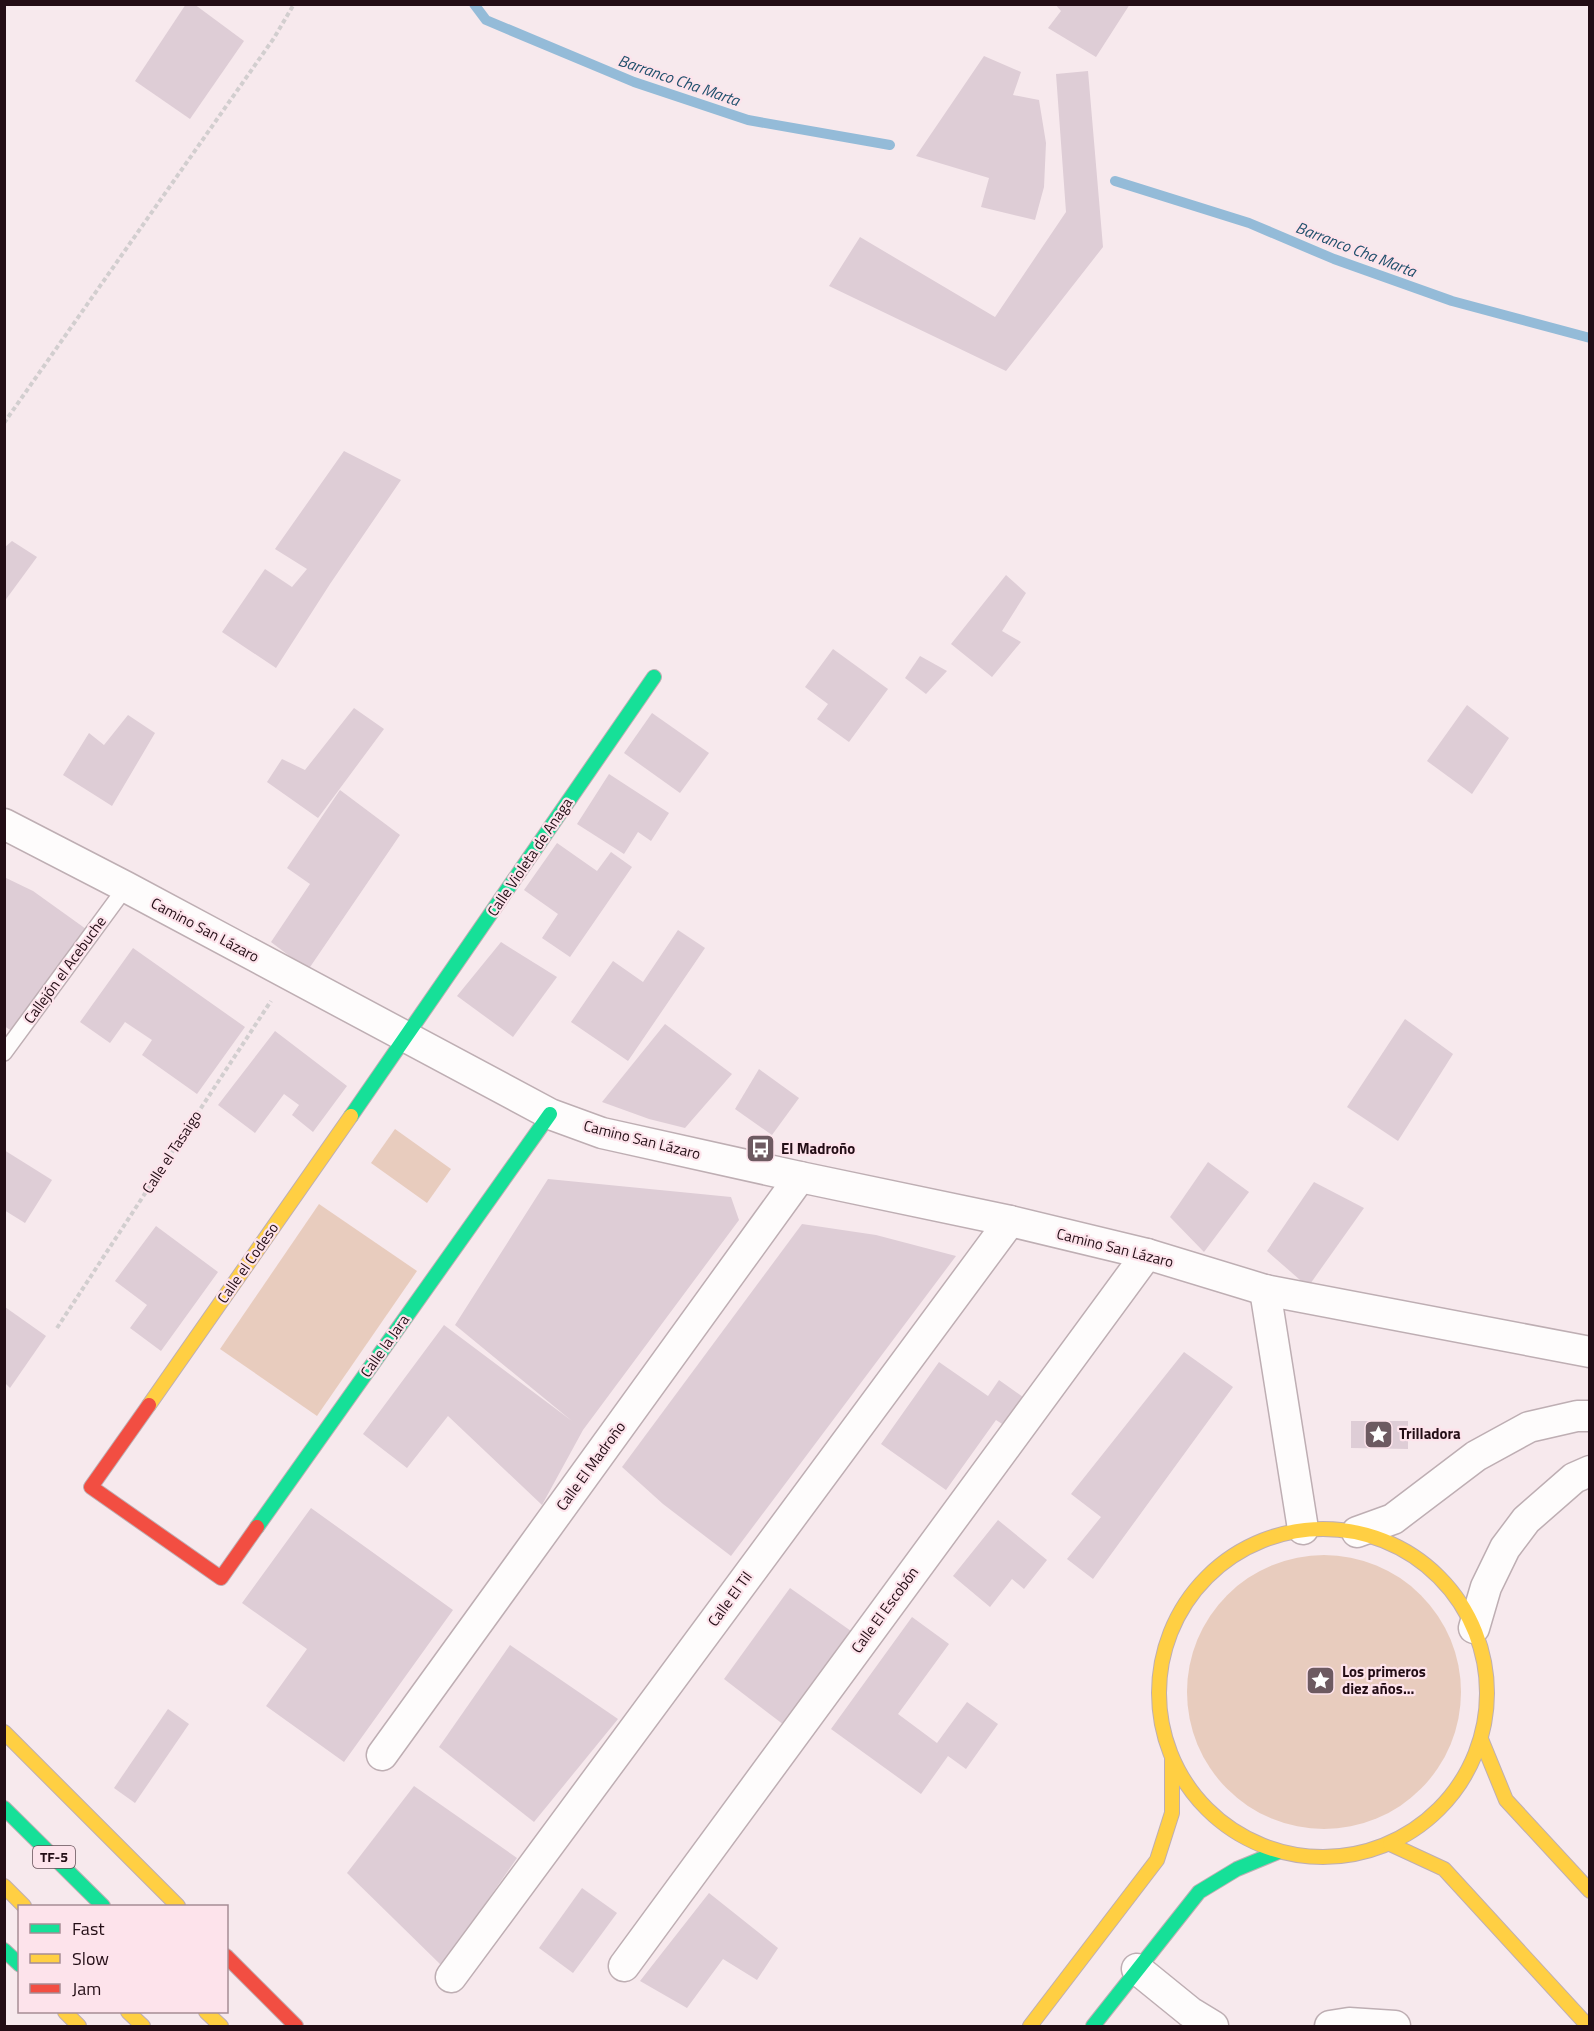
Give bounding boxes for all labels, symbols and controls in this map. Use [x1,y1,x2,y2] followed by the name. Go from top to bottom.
[615,48,744,112] water label: Barranco Cha Marta
[1292,215,1421,283] water label: Barranco Cha Marta
[481,792,578,921] street label: Calle Violeta de Anaga
[147,891,264,968] street label: Camino San Lázaro
[18,911,112,1028] street label: Callejón el Acebuche
[136,1105,207,1198] street label: Calle el Tasaigo
[581,1114,703,1165] street label: Camino San Lázaro
[744,1133,776,1165] bus stop icon: El Madroño
[781,1137,855,1160] place label: El Madroño
[211,1217,284,1308] street label: Calle el Codeso
[1054,1222,1176,1273] street label: Camino San Lázaro
[354,1309,415,1382] street label: Calle la Jara
[550,1416,631,1515] street label: Calle El Madroño
[1362,1418,1394,1450] place icon: Trilladora
[1399,1422,1461,1445] place label: Trilladora
[845,1562,924,1658] street label: Calle El Escobón
[702,1566,757,1631] street label: Calle El Til
[1342,1660,1426,1700] place label: Los primeros diez años...
[1305,1665,1337,1697] place icon: Los primeros diez años...
[33,1846,75,1868] road number: TF-5
[18,1905,228,2013] legend
[72,1915,105,1942] text: Fast
[72,1945,109,1972] text: Slow
[72,1975,101,2002] text: Jam

